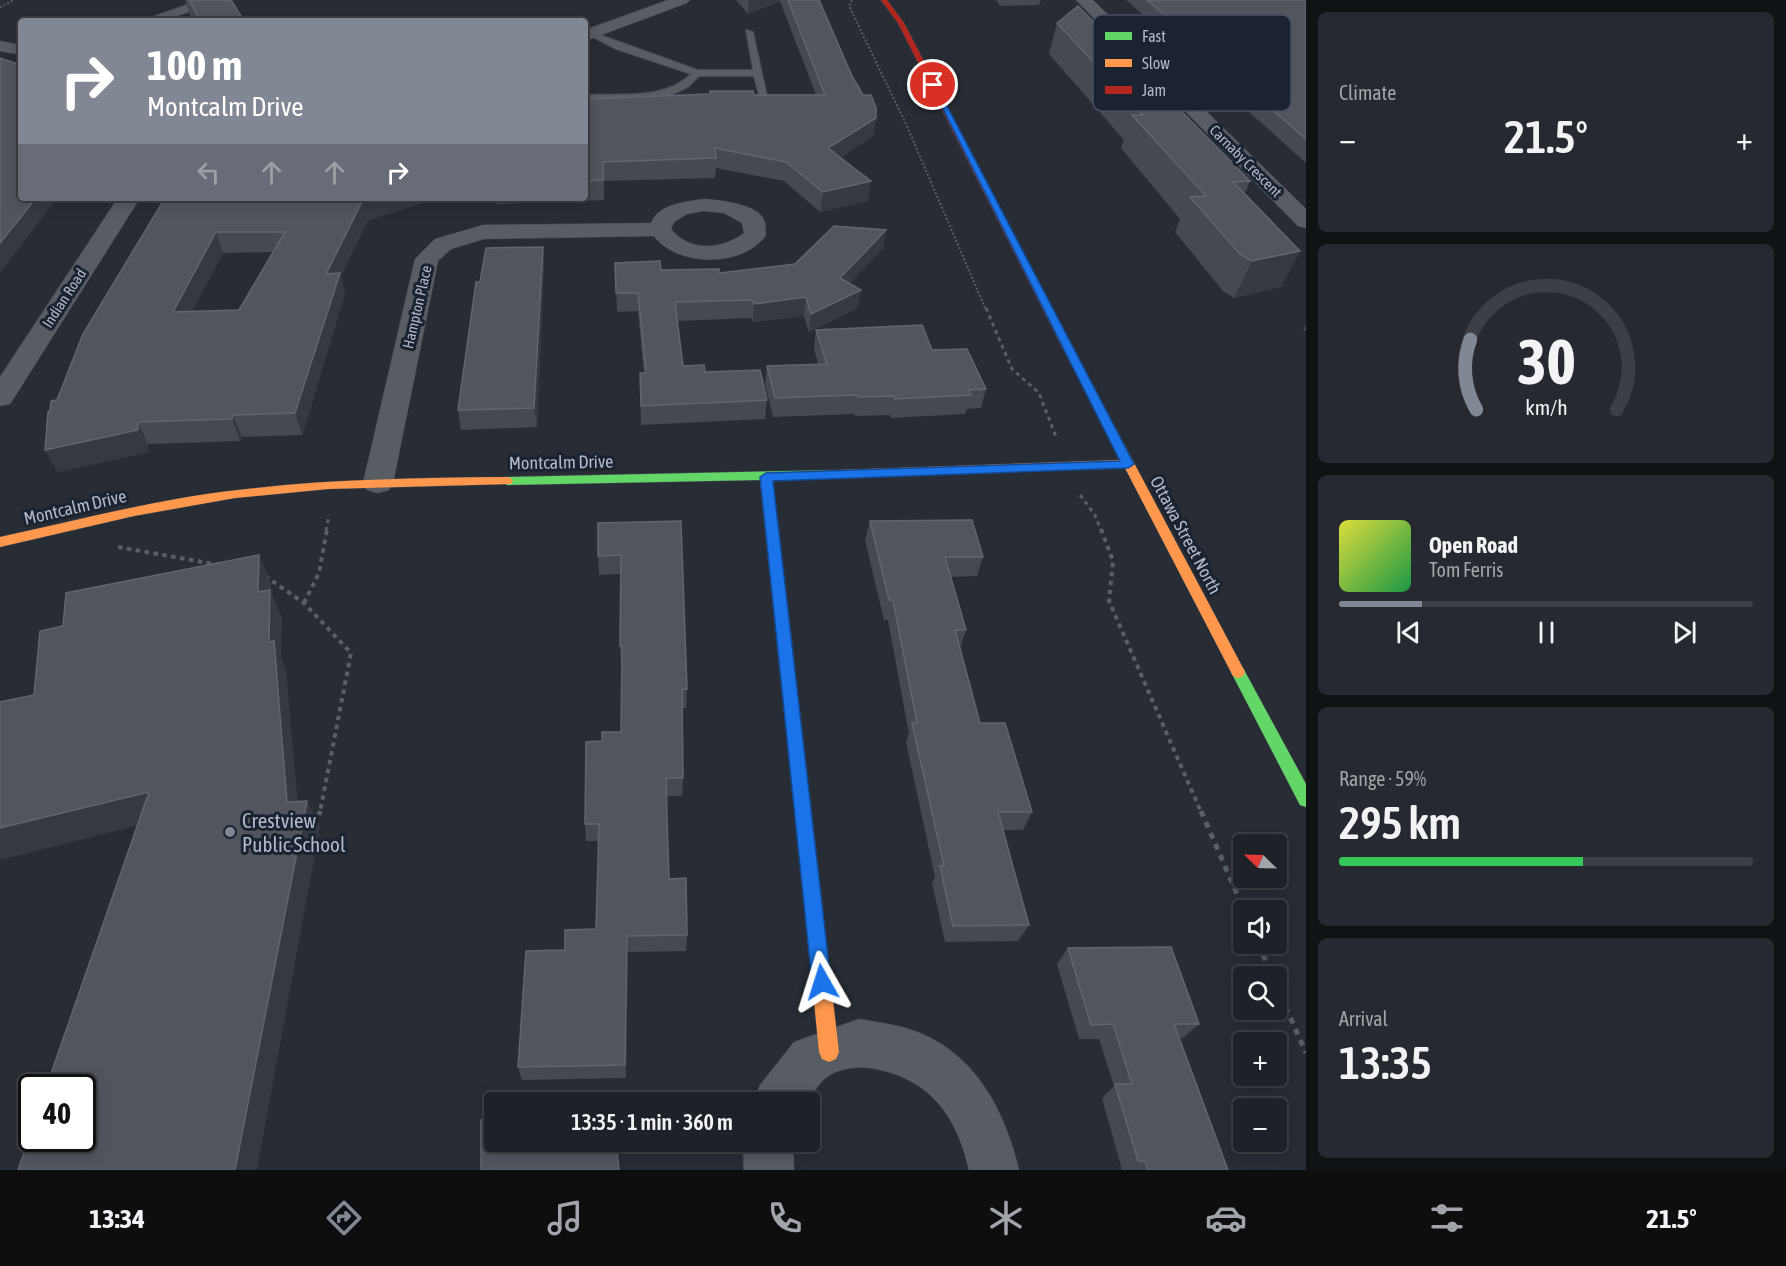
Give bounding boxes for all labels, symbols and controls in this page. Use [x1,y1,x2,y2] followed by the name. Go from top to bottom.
[1093,15,1291,111] legend
[1142,27,1166,45] text: Fast
[147,41,242,89] text: 100 m
[48,42,126,120] icon: right
[1142,54,1170,72] text: Slow
[907,59,958,110] pin
[916,68,949,101] icon: arrive
[1142,81,1166,99] text: Jam
[1339,81,1396,104] text: Climate
[147,91,304,122] text: Montcalm Drive
[1504,111,1588,163] text: 21.5°
[1339,119,1356,157] text: −
[1736,119,1753,157] text: +
[1206,121,1286,201] street label: Carnaby Crescent
[192,156,225,189] icon: left
[255,156,288,189] icon: ahead
[318,156,351,189] icon: ahead
[381,156,414,189] icon: right
[399,264,435,350] street label: Hampton Place
[39,265,89,331] street label: Indian Road
[1517,327,1575,398] text: 30
[1525,396,1567,421] text: km/h
[509,451,613,473] street label: Montcalm Drive
[1146,472,1226,598] street label: Ottawa Street North
[22,485,128,529] street label: Montcalm Drive
[1429,532,1518,558] text: Open Road
[1429,558,1503,581] text: Tom Ferris
[1392,616,1425,649] icon: previous
[1530,616,1563,649] icon: pause
[1668,616,1701,649] icon: next
[1339,767,1426,790] text: Range · 59%
[1339,797,1461,849] text: 295 km
[242,808,346,856] place label: Crestview Public School
[223,825,237,839] marker: Crestview Public School
[1233,834,1287,888] north arrow
[1233,834,1287,1152] map controls
[1233,900,1287,954] button: sound
[790,950,854,1014] position arrow
[1233,966,1287,1020] button: search
[1339,1007,1388,1030] text: Arrival
[1233,1032,1287,1086] button: +
[1339,1037,1432,1089] text: 13:35
[18,1074,96,1152] speed limit sign: 40
[1233,1098,1287,1152] button: −
[571,1109,733,1135] text: 13:35 · 1 min · 360 m
[323,1197,365,1239] icon: directions
[544,1197,586,1239] icon: music
[764,1197,806,1239] icon: phone
[985,1197,1027,1239] icon: climate
[1205,1197,1247,1239] icon: car
[1426,1197,1468,1239] icon: filters
[89,1203,145,1234] text: 13:34
[1646,1203,1697,1234] text: 21.5°

